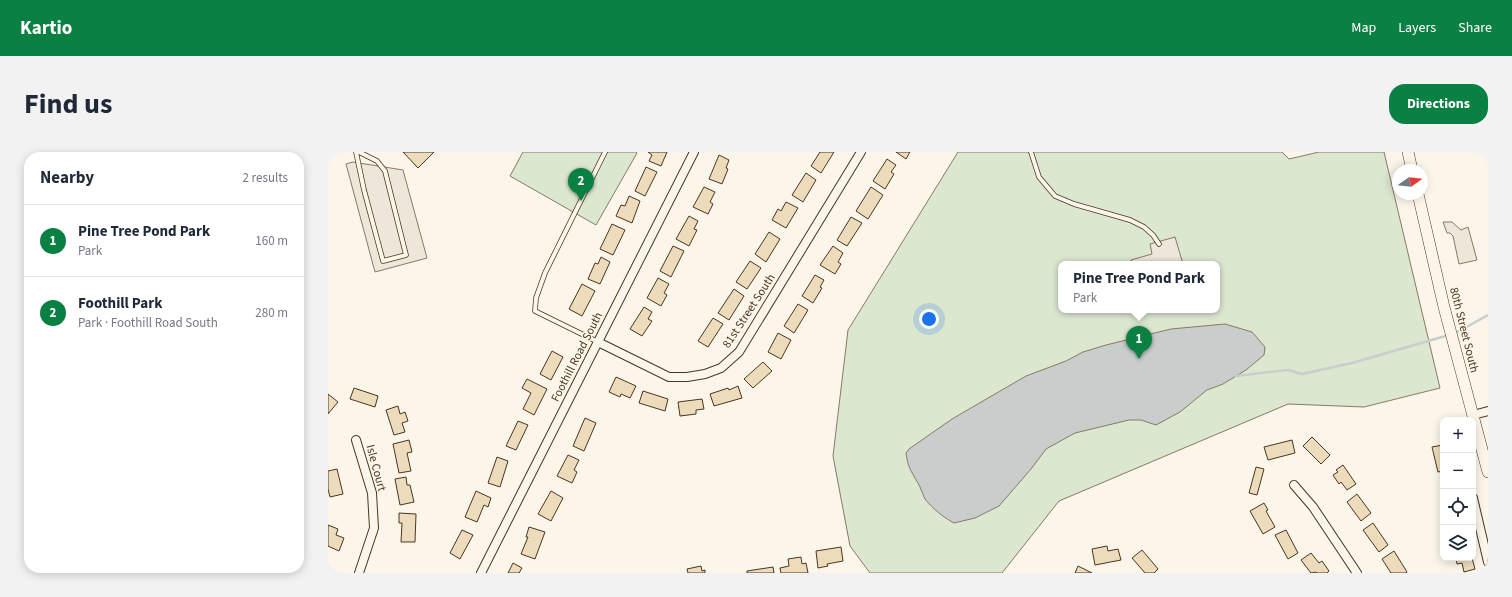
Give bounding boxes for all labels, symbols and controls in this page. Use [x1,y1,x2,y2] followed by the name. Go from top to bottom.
[20,15,72,42] text: Kartio
[1351,18,1376,38] text: Map
[1398,18,1436,38] text: Layers
[1458,18,1492,38] text: Share
[24,84,112,124] text: Find us
[1389,84,1488,124] button: Directions
[1392,164,1428,200] north arrow
[40,166,94,190] text: Nearby
[568,168,594,201] pin: 2
[243,169,288,187] text: 2 results
[78,221,210,242] text: Pine Tree Pond Park
[50,232,56,250] text: 1
[255,232,288,250] text: 160 m
[78,242,102,260] text: Park
[1058,261,1220,313] popup
[1073,268,1205,289] text: Pine Tree Pond Park
[719,270,779,352] street label: 81st Street South
[1445,286,1483,374] street label: 80th Street South
[1073,289,1097,307] text: Park
[78,293,162,314] text: Foothill Park
[50,304,56,322] text: 2
[255,304,288,322] text: 280 m
[547,309,607,405] street label: Foothill Road South
[919,309,939,329] your location
[78,314,218,332] text: Park · Foothill Road South
[1126,326,1152,359] pin: 1
[1440,417,1476,561] map controls
[1440,417,1476,453] button: +
[362,443,390,493] street label: Isle Court
[1440,453,1476,489] button: −
[1440,489,1476,525] button: locate
[1440,525,1476,561] button: layers

